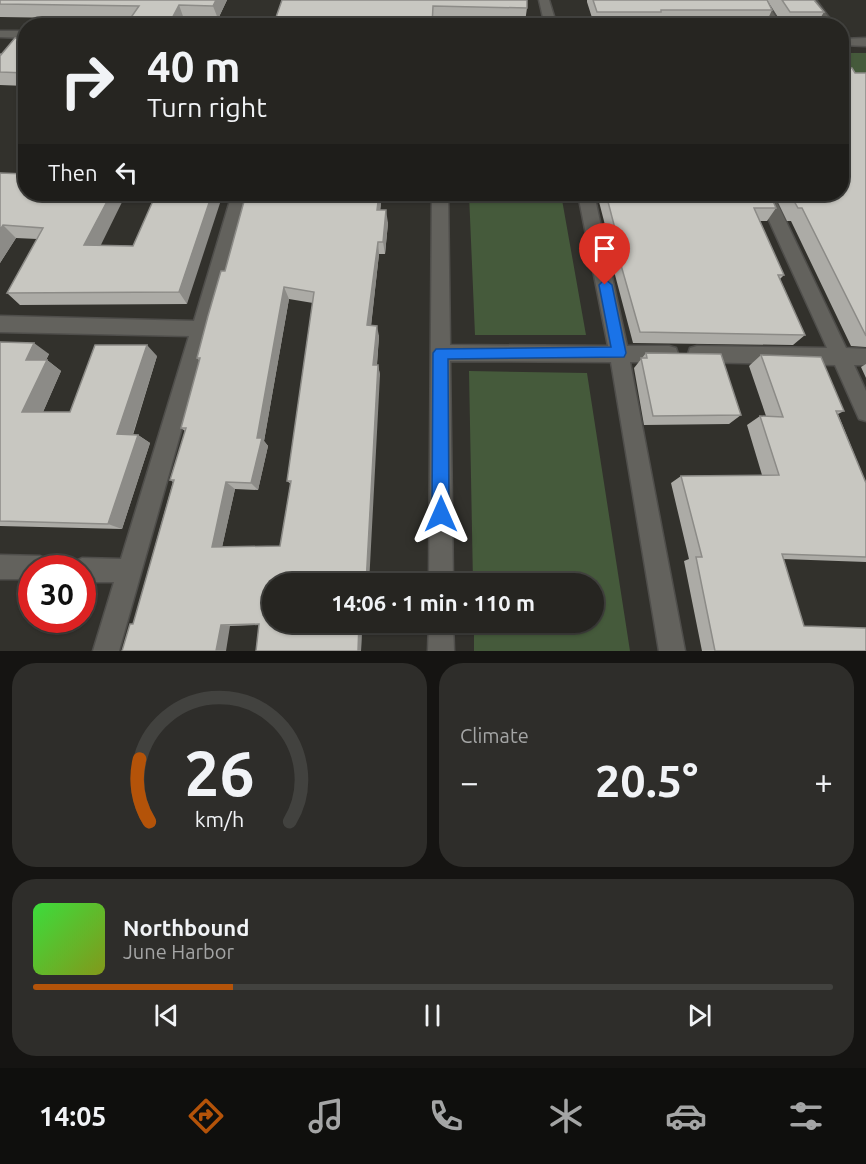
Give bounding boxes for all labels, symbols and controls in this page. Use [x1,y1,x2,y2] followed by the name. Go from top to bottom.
[48,42,126,120] icon: right
[147,43,241,90] text: 40 m
[147,92,267,122] text: Turn right
[110,156,143,189] icon: left
[48,160,98,185] text: Then
[579,223,630,285] pin
[588,232,621,265] icon: arrive
[409,482,473,546] position arrow
[18,555,96,633] speed limit sign: 30
[331,590,535,615] text: 14:06 · 1 min · 110 m
[460,724,529,747] text: Climate
[184,738,255,808] text: 26
[595,755,698,806] text: 20.5°
[460,763,479,800] text: −
[814,763,833,800] text: +
[195,807,244,831] text: km/h
[123,915,249,940] text: Northbound
[123,940,234,963] text: June Harbor
[150,999,183,1032] icon: previous
[416,999,449,1032] icon: pause
[683,999,716,1032] icon: next
[185,1095,227,1137] icon: directions
[305,1095,347,1137] icon: music
[425,1095,467,1137] icon: phone
[545,1095,587,1137] icon: climate
[665,1095,707,1137] icon: car
[785,1095,827,1137] icon: filters
[39,1101,107,1131] text: 14:05

